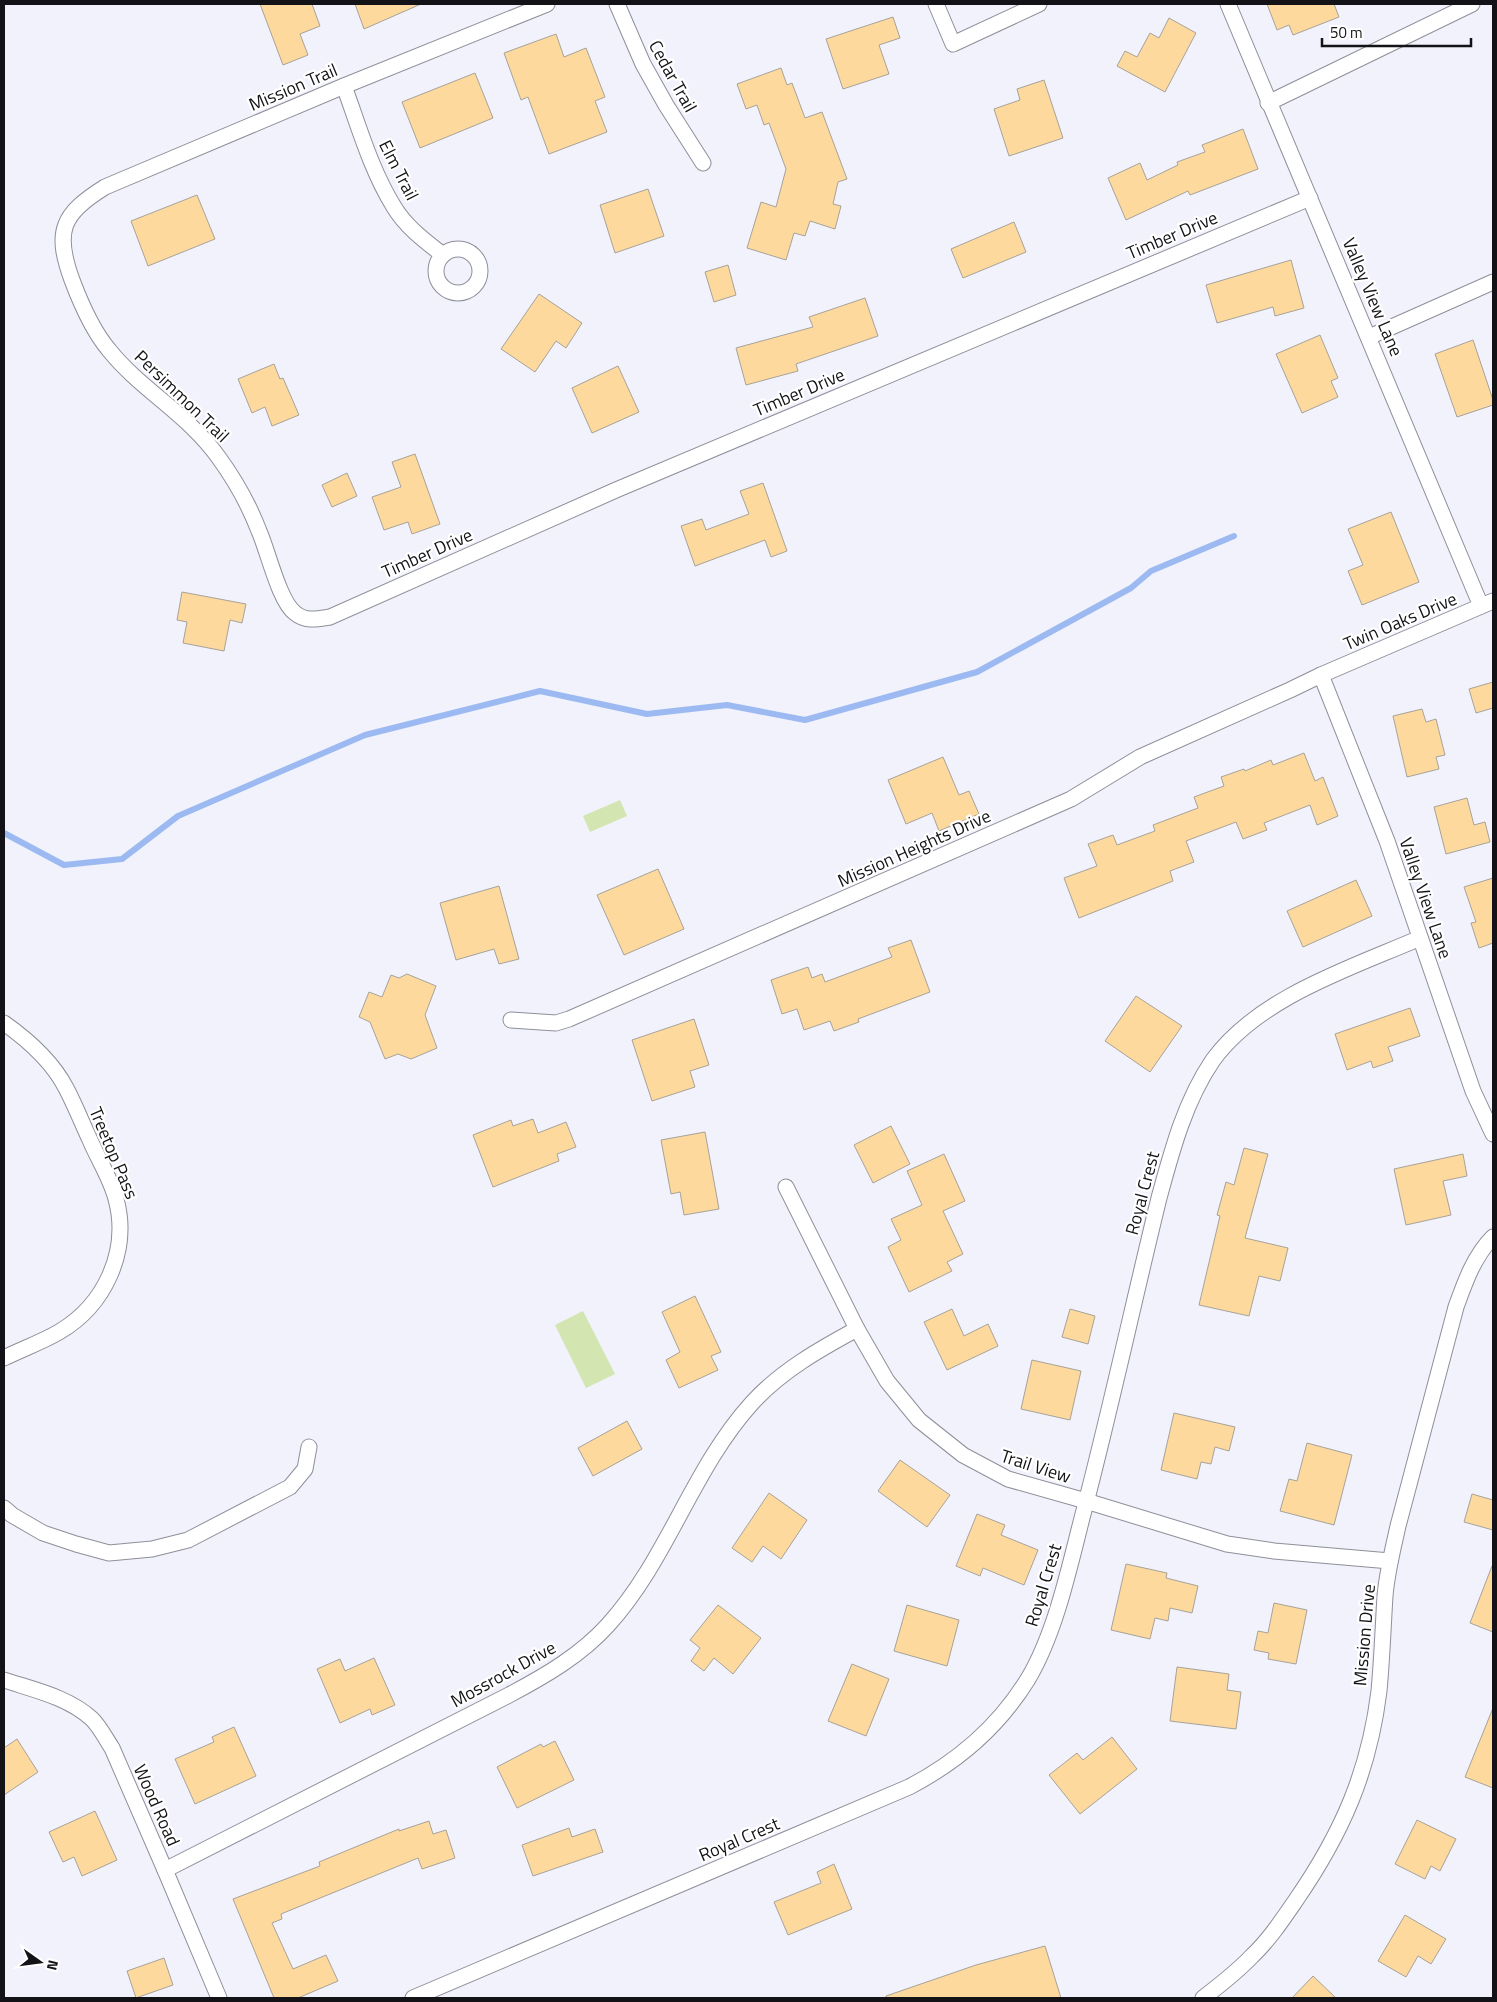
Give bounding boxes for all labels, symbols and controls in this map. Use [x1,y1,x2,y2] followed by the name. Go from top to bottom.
[1322,15,1471,47] scale bar
[1330,21,1363,44] text: 50 m
[642,35,704,117] street label: Cedar Trail
[244,56,342,118] street label: Mission Trail
[372,135,426,205] street label: Elm Trail
[1122,204,1222,266] street label: Timber Drive
[1336,234,1410,360] street label: Valley View Lane
[128,344,236,448] street label: Persimmon Trail
[749,361,849,423] street label: Timber Drive
[377,521,477,585] street label: Timber Drive
[1339,585,1461,657] street label: Twin Oaks Drive
[833,802,995,894] street label: Mission Heights Drive
[1393,834,1459,962] street label: Valley View Lane
[82,1103,146,1203] street label: Treetop Pass
[1118,1148,1166,1238] street label: Royal Crest
[997,1442,1075,1490] street label: Trail View
[1018,1540,1069,1630] street label: Royal Crest
[1346,1583,1382,1687] street label: Mission Drive
[445,1634,561,1714] street label: Mossrock Drive
[127,1760,187,1850] street label: Wood Road
[694,1810,784,1868] street label: Royal Crest
[15,1937,65,1987] north arrow
[42,1958,64,1973] text: N

